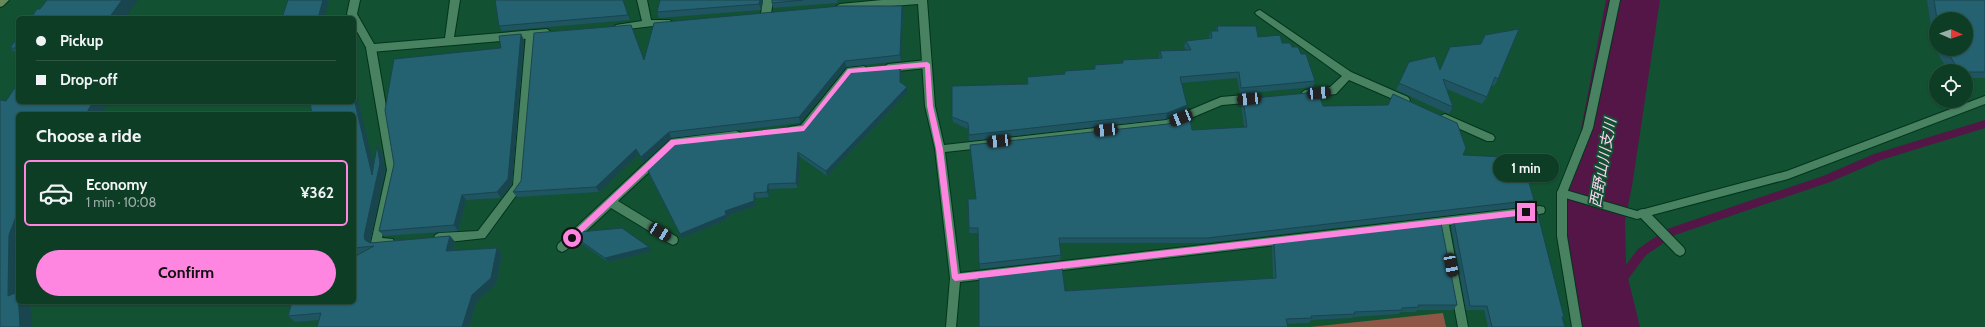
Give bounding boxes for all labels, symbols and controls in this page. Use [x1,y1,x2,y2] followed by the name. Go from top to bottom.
[1929,12,1973,56] north arrow
[1929,12,1973,108] map controls
[60,32,103,50] text: Pickup
[1929,64,1973,108] button: locate
[60,71,118,89] text: Drop-off
[1307,86,1331,100] car
[1237,92,1261,106] car
[1168,108,1194,128] car
[1586,115,1620,209] water label: 西野山川支川
[1093,123,1119,137] car
[36,125,141,147] text: Choose a ride
[986,134,1012,148] car
[1493,154,1559,182] callout: 1 min
[1511,160,1541,176] text: 1 min
[38,175,74,211] icon: car
[86,176,147,194] text: Economy
[300,184,334,202] text: ¥362
[86,194,157,210] text: 1 min · 10:08
[1517,203,1535,221] route end
[647,221,673,243] car
[563,229,581,247] route start
[36,250,336,296] button: Confirm
[1443,252,1459,278] car

